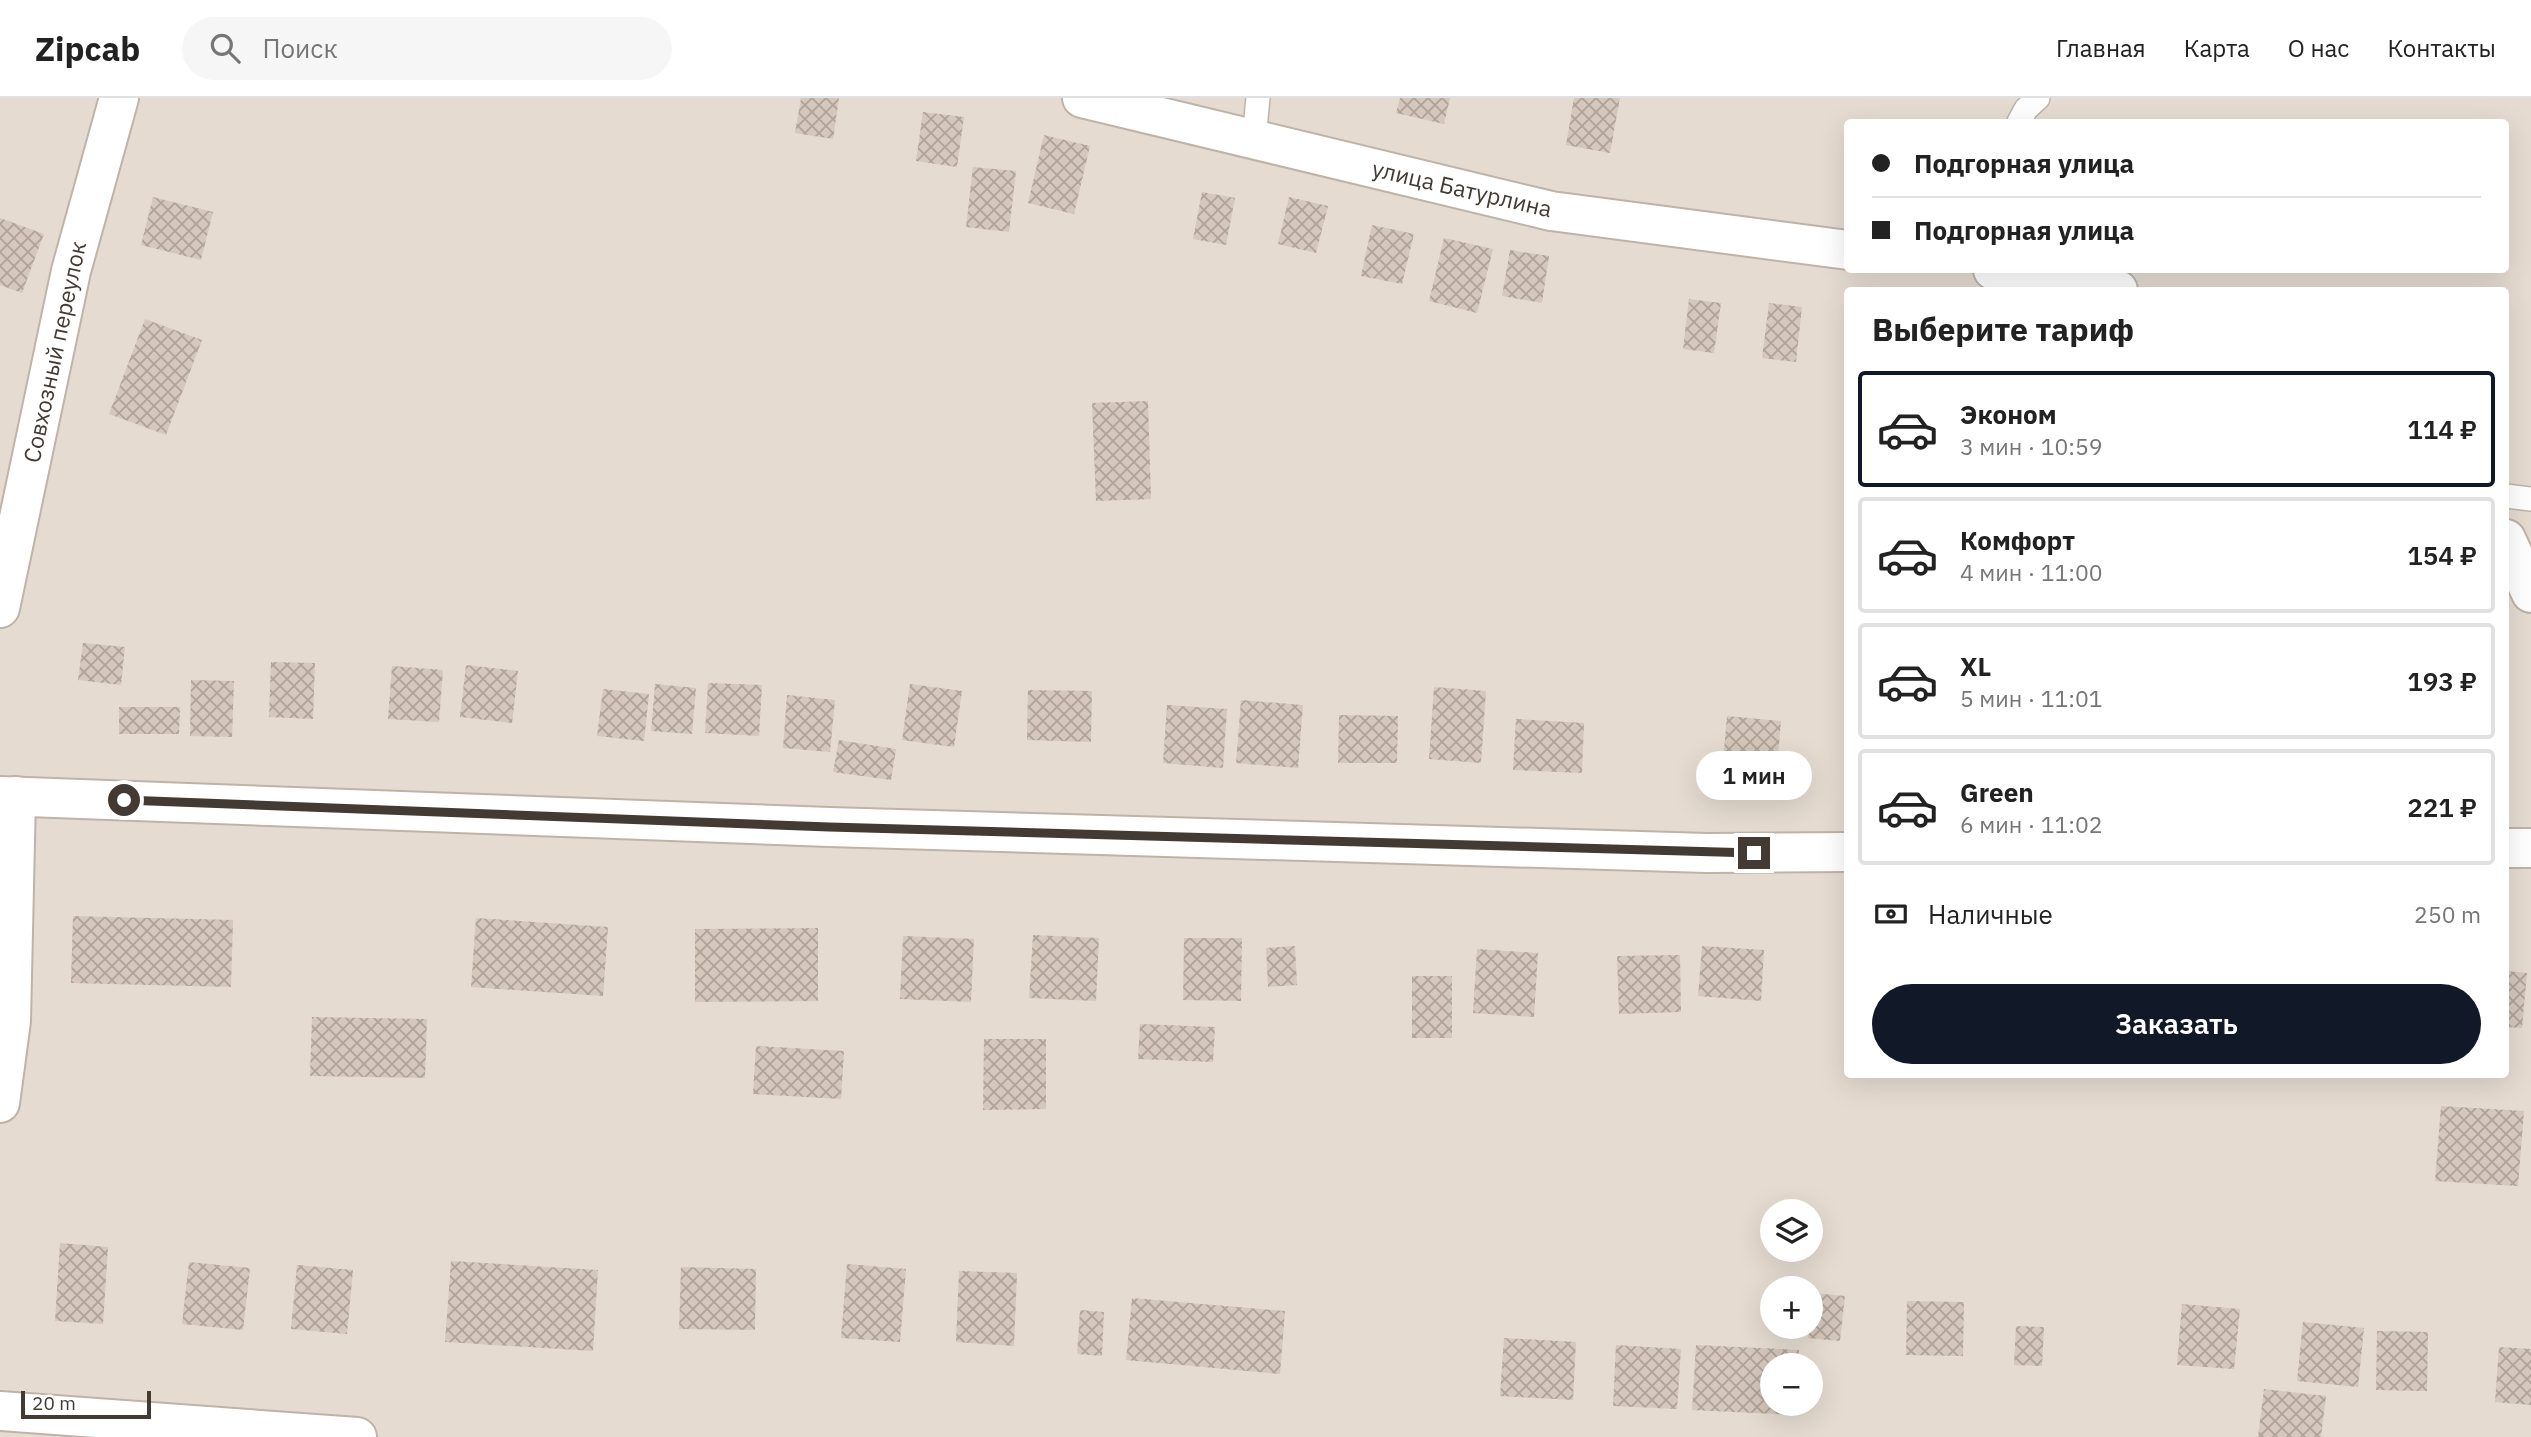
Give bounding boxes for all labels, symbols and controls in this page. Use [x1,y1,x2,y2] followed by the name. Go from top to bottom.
[182,17,672,80] search box
[35,27,140,70] text: Zipcab
[206,29,244,67] icon: search
[262,31,338,65] text: Поиск
[2056,32,2146,64] text: Главная
[2184,32,2250,64] text: Карта
[2288,32,2349,64] text: О нас
[2387,32,2496,64] text: Контакты
[1914,146,2134,180] text: Подгорная улица
[1369,153,1555,223] street label: улица Батурлина
[1914,213,2134,247] text: Подгорная улица
[16,238,92,465] street label: Совхозный переулок
[1872,308,2134,350] text: Выберите тариф
[1960,397,2057,431] text: Эконом
[1876,398,1939,461] icon: car
[2407,412,2477,446] text: 114 ₽
[1960,431,2103,461] text: 3 мин · 10:59
[1960,523,2075,557] text: Комфорт
[1876,524,1939,587] icon: car
[2407,538,2477,572] text: 154 ₽
[1960,557,2103,587] text: 4 мин · 11:00
[1960,649,1991,683] text: XL
[1876,650,1939,713] icon: car
[2407,664,2477,698] text: 193 ₽
[1960,683,2103,713] text: 5 мин · 11:01
[1696,752,1812,800] callout: 1 мин
[1722,760,1786,790] text: 1 мин
[1960,775,2034,809] text: Green
[1876,776,1939,839] icon: car
[108,784,140,816] route start
[2407,790,2477,824] text: 221 ₽
[1960,809,2103,839] text: 6 мин · 11:02
[1738,837,1770,869] route end
[1872,895,1910,933] icon: cash
[1928,897,2053,931] text: Наличные
[2414,899,2481,929] text: 250 m
[1872,984,2481,1064] button: Заказать
[1760,1199,1823,1416] map controls
[1760,1199,1823,1262] button: layers
[1760,1276,1823,1339] button: +
[1760,1353,1823,1416] button: −
[21,1388,150,1420] scale bar
[32,1391,76,1415] text: 20 m

